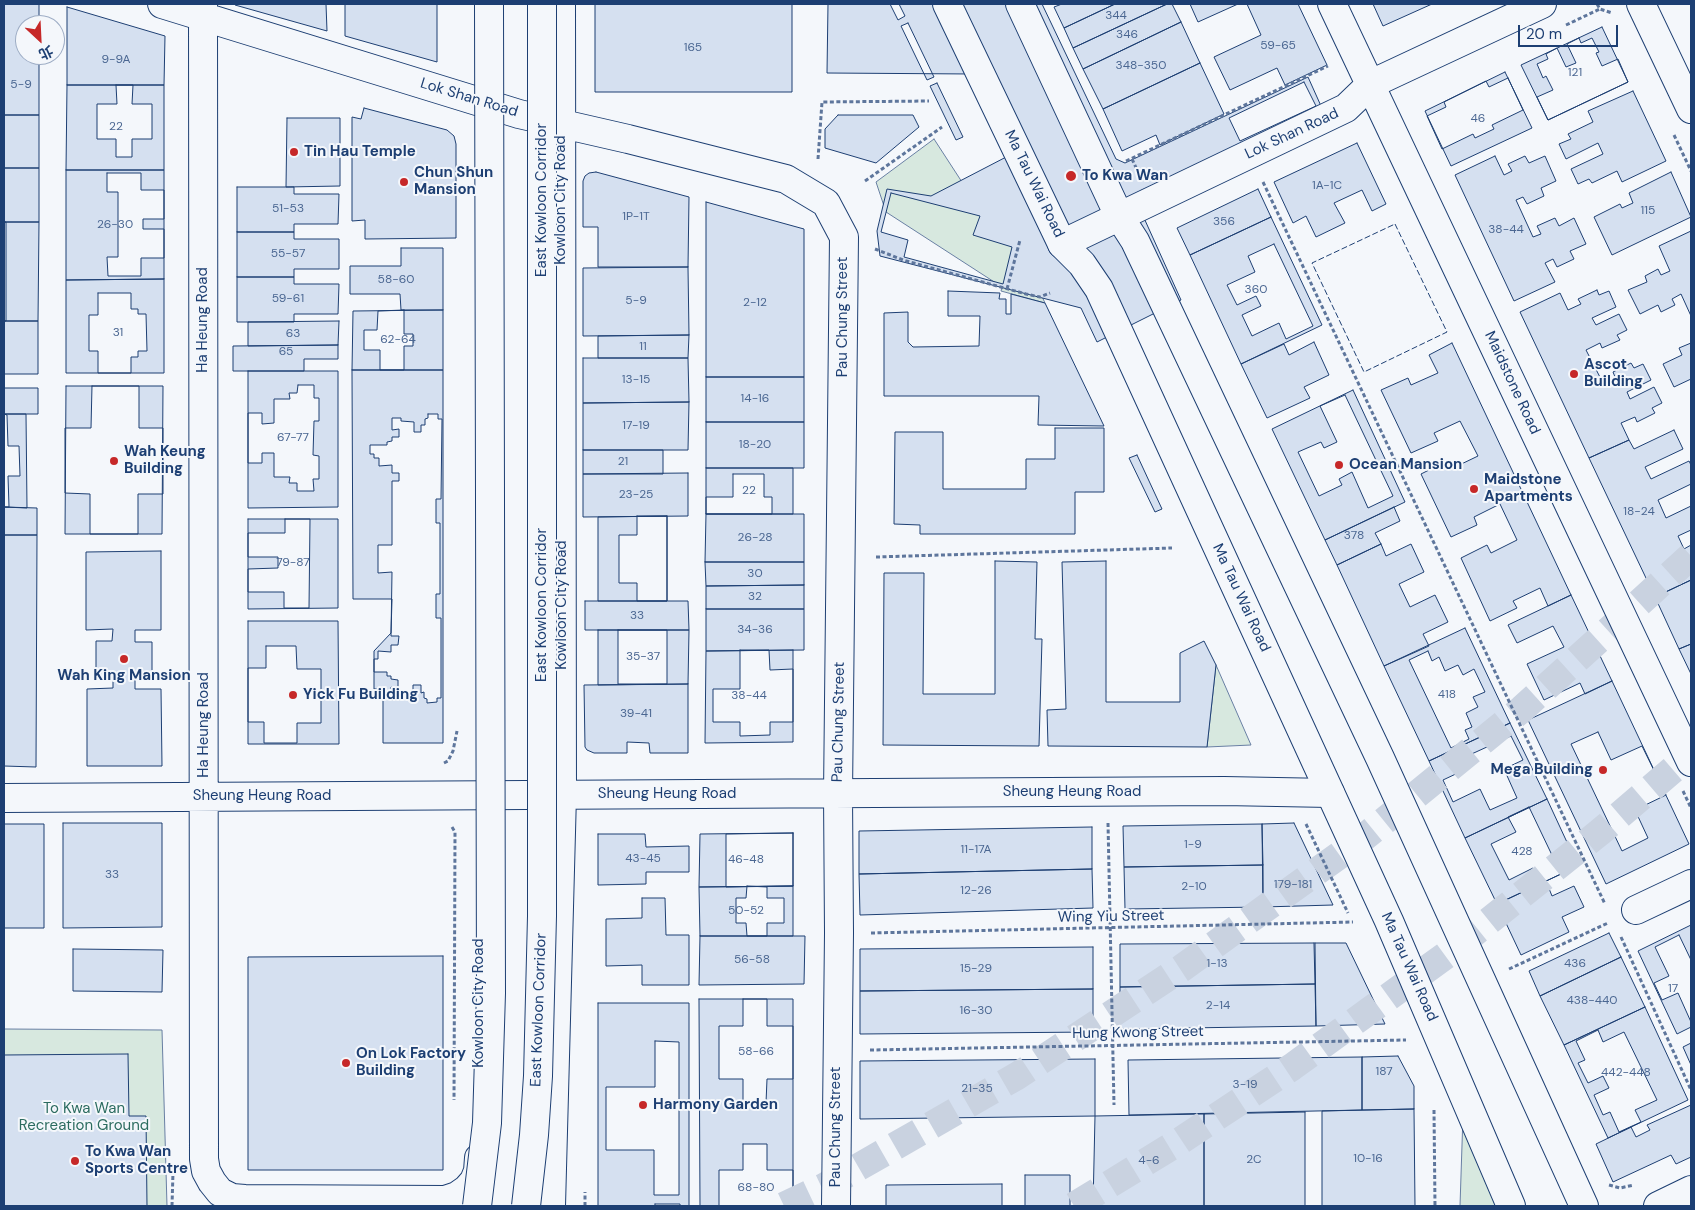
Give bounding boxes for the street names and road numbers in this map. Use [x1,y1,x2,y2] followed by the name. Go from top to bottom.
[418,75,520,121] street label: Lok Shan Road
[1242,104,1342,164] street label: Lok Shan Road
[533,123,551,277] street label: East Kowloon Corridor
[1000,127,1068,241] street label: Ma Tau Wai Road
[552,135,570,265] street label: Kowloon City Road
[834,257,852,377] street label: Pau Chung Street
[194,267,212,373] street label: Ha Heung Road
[1480,329,1544,437] street label: Maidstone Road
[533,528,551,682] street label: East Kowloon Corridor
[553,540,571,670] street label: Kowloon City Road
[1208,541,1274,655] street label: Ma Tau Wai Road
[829,662,849,782] street label: Pau Chung Street
[195,672,213,778] street label: Ha Heung Road
[1003,783,1141,801] street label: Sheung Heung Road
[598,785,736,803] street label: Sheung Heung Road
[193,787,331,805] street label: Sheung Heung Road
[1058,907,1164,927] street label: Wing Yiu Street
[1377,910,1441,1024] street label: Ma Tau Wai Road
[527,933,551,1087] street label: East Kowloon Corridor
[470,938,488,1068] street label: Kowloon City Road
[1072,1023,1204,1043] street label: Hung Kwong Street
[827,1067,845,1187] street label: Pau Chung Street

